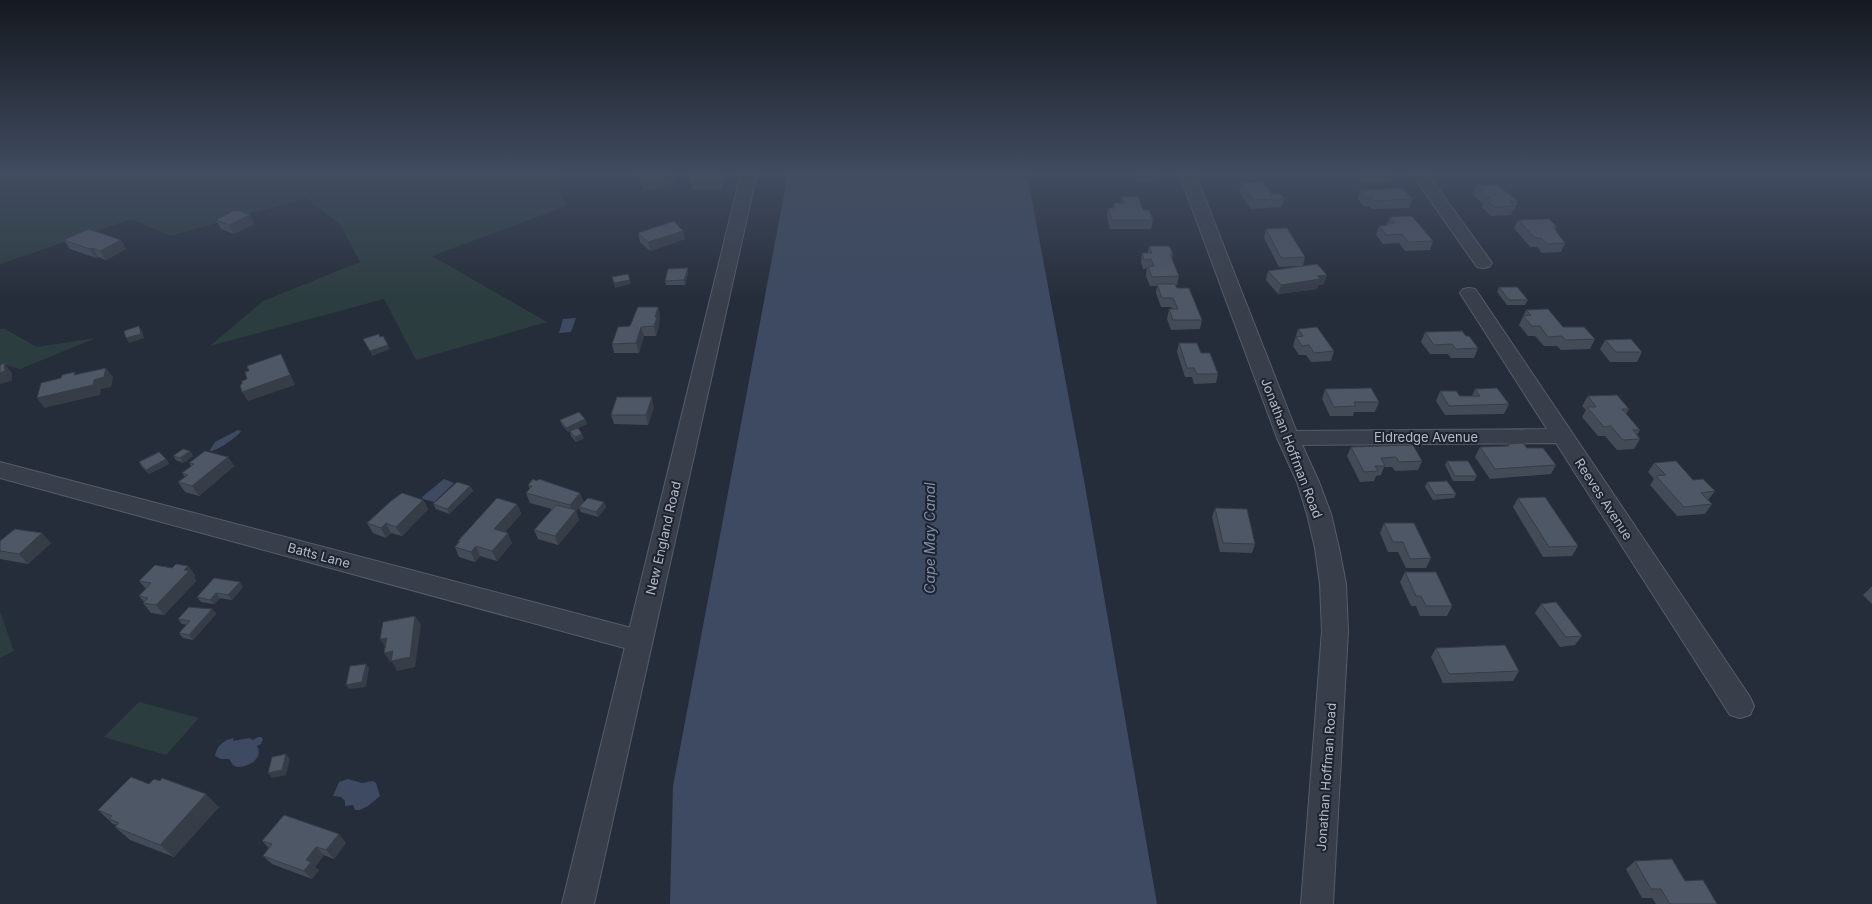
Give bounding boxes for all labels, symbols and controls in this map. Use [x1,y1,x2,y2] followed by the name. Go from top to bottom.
[1258,376,1326,520] street label: Jonathan Hoffman Road
[1374,429,1478,445] street label: Eldredge Avenue
[1572,455,1636,543] street label: Reeves Avenue
[642,480,684,596] street label: New England Road
[921,482,938,594] water label: Cape May Canal
[286,539,352,571] street label: Batts Lane
[1313,702,1339,852] street label: Jonathan Hoffman Road

